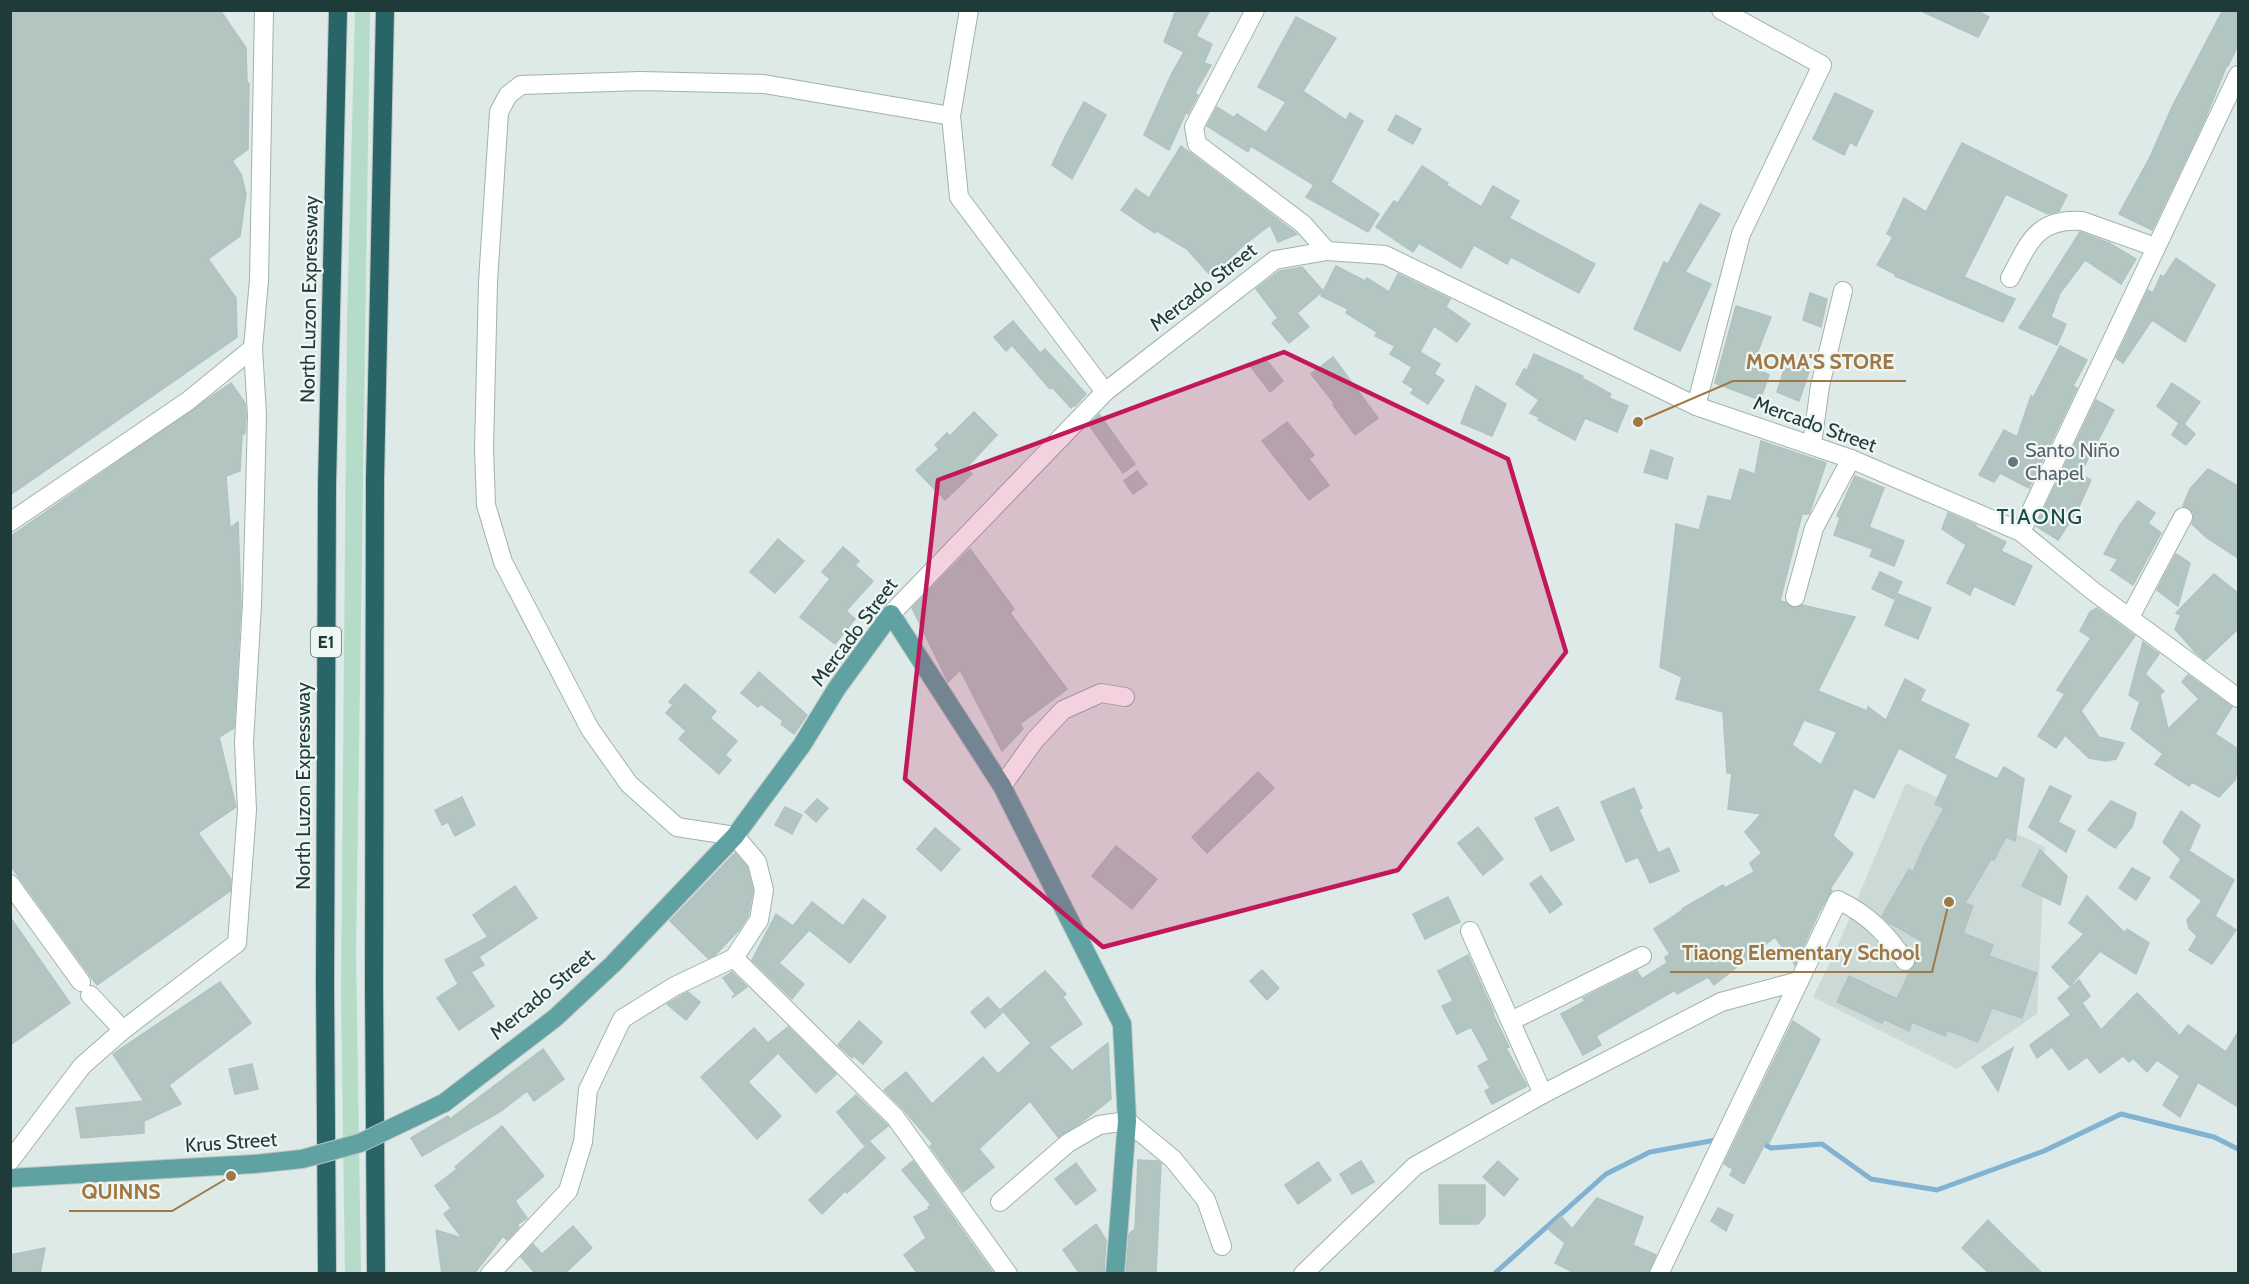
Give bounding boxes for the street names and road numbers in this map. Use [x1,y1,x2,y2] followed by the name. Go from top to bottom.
[295,195,323,403] street label: North Luzon Expressway
[1145,238,1261,336] street label: Mercado Street
[1750,391,1880,457] street label: Mercado Street
[806,573,903,691] street label: Mercado Street
[311,627,341,657] road number: E1
[291,682,315,890] street label: North Luzon Expressway
[485,943,599,1045] street label: Mercado Street
[184,1127,278,1157] street label: Krus Street

